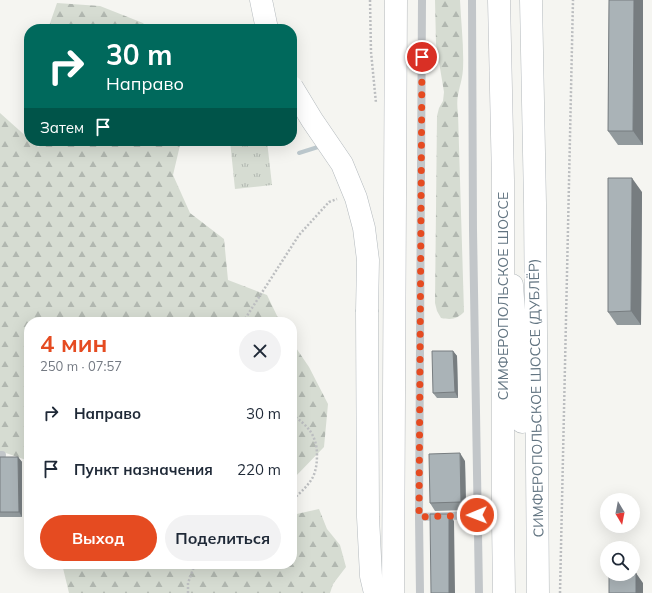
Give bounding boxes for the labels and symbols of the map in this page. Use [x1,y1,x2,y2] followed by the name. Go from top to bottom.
[405,40,439,74] pin
[494,192,512,400] street label: СИМФЕРОПОЛЬСКОЕ ШОССЕ
[525,258,547,538] street label: СИМФЕРОПОЛЬСКОЕ ШОССЕ (ДУБЛЁР)
[600,493,640,533] north arrow
[456,494,498,536] position arrow

